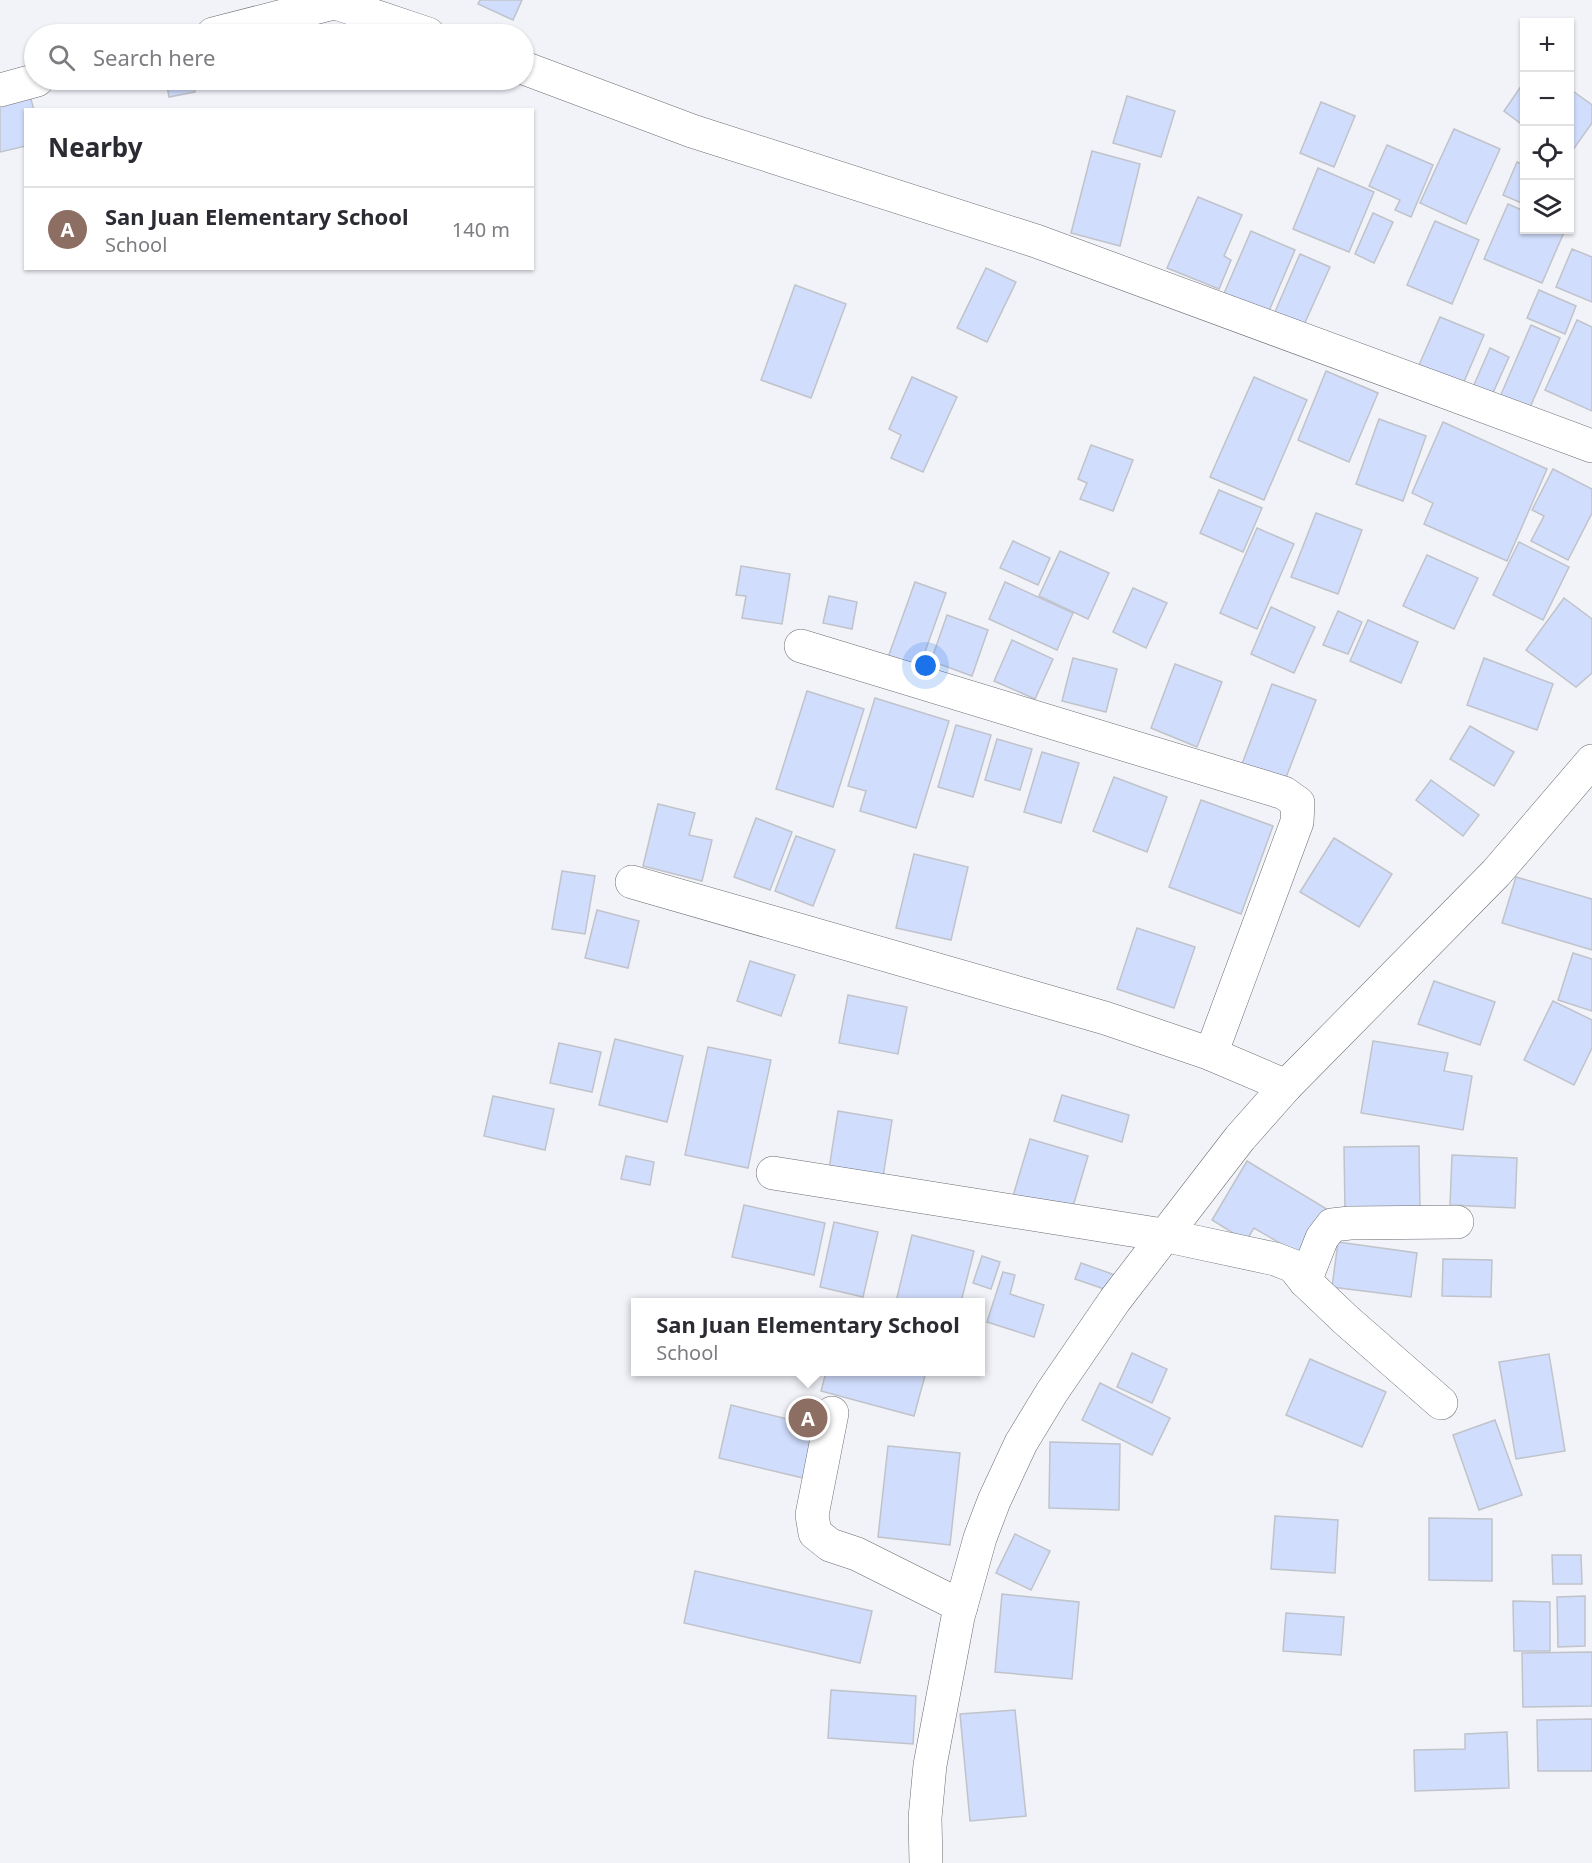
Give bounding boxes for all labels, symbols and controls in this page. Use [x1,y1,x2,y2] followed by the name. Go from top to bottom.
[1520,18,1574,234] map controls
[1520,18,1574,72] button: +
[24,24,534,90] search box
[45,41,78,74] icon: search
[93,42,215,72] text: Search here
[1520,72,1574,126] button: −
[1520,126,1574,180] button: locate
[48,129,143,165] text: Nearby
[1520,180,1574,234] button: layers
[105,201,409,231] text: San Juan Elementary School
[61,216,74,243] text: A
[452,216,510,243] text: 140 m
[105,231,167,258] text: School
[911,651,940,680] your location
[631,1298,985,1376] popup
[656,1309,960,1339] text: San Juan Elementary School
[656,1339,718,1366] text: School
[788,1396,828,1440] pin: A

